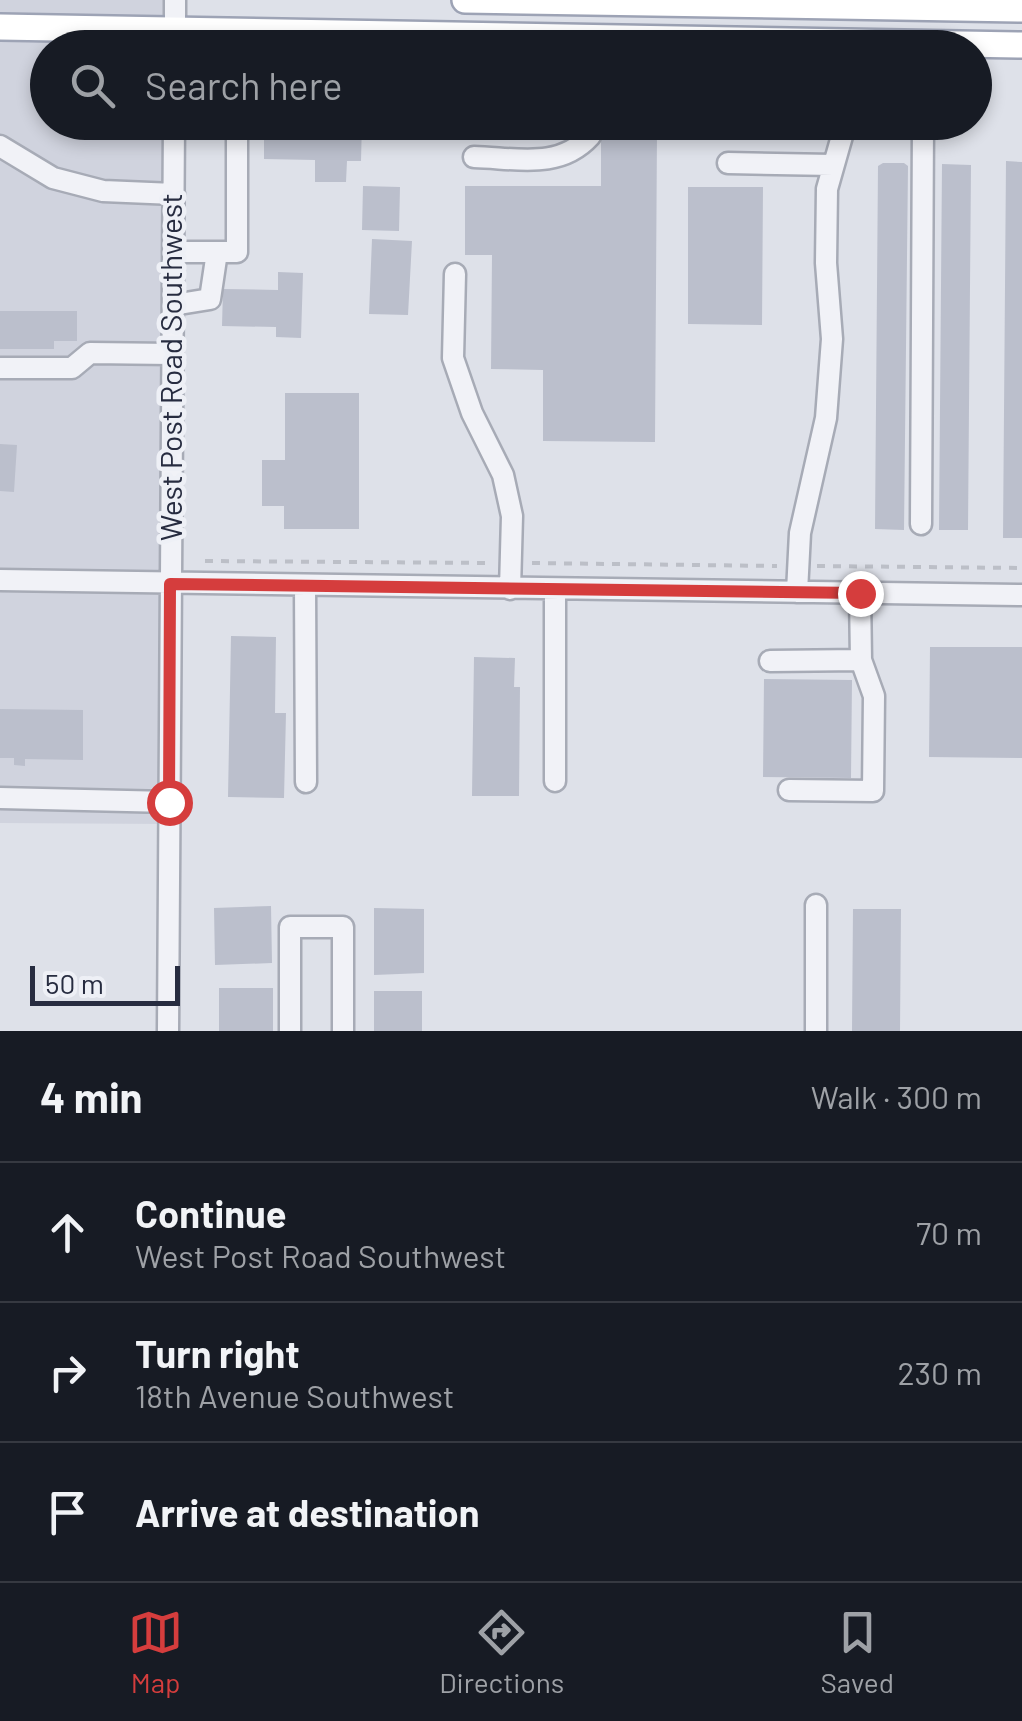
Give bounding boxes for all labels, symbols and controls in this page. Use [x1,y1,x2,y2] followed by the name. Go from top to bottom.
[30,30,992,140] search box
[65,58,120,113] icon: search
[145,62,343,108] text: Search here
[152,193,188,541] street label: West Post Road Southwest
[838,571,884,617] route end
[147,780,193,826] route start
[30,961,180,1006] scale bar
[45,966,104,1000] text: 50 m
[40,1071,143,1121] text: 4 min
[811,1077,982,1115] text: Walk · 300 m
[135,1190,286,1236] text: Continue
[40,1205,95,1260] icon: ahead
[916,1213,982,1251] text: 70 m
[135,1236,506,1274] text: West Post Road Southwest
[135,1330,300,1376] text: Turn right
[40,1345,95,1400] icon: right
[898,1353,982,1391] text: 230 m
[135,1376,454,1414] text: 18th Avenue Southwest
[40,1485,95,1540] icon: arrive
[135,1489,480,1535] text: Arrive at destination
[128,1605,183,1699] tab: Map
[439,1605,564,1699] tab: Directions
[820,1605,894,1699] tab: Saved

